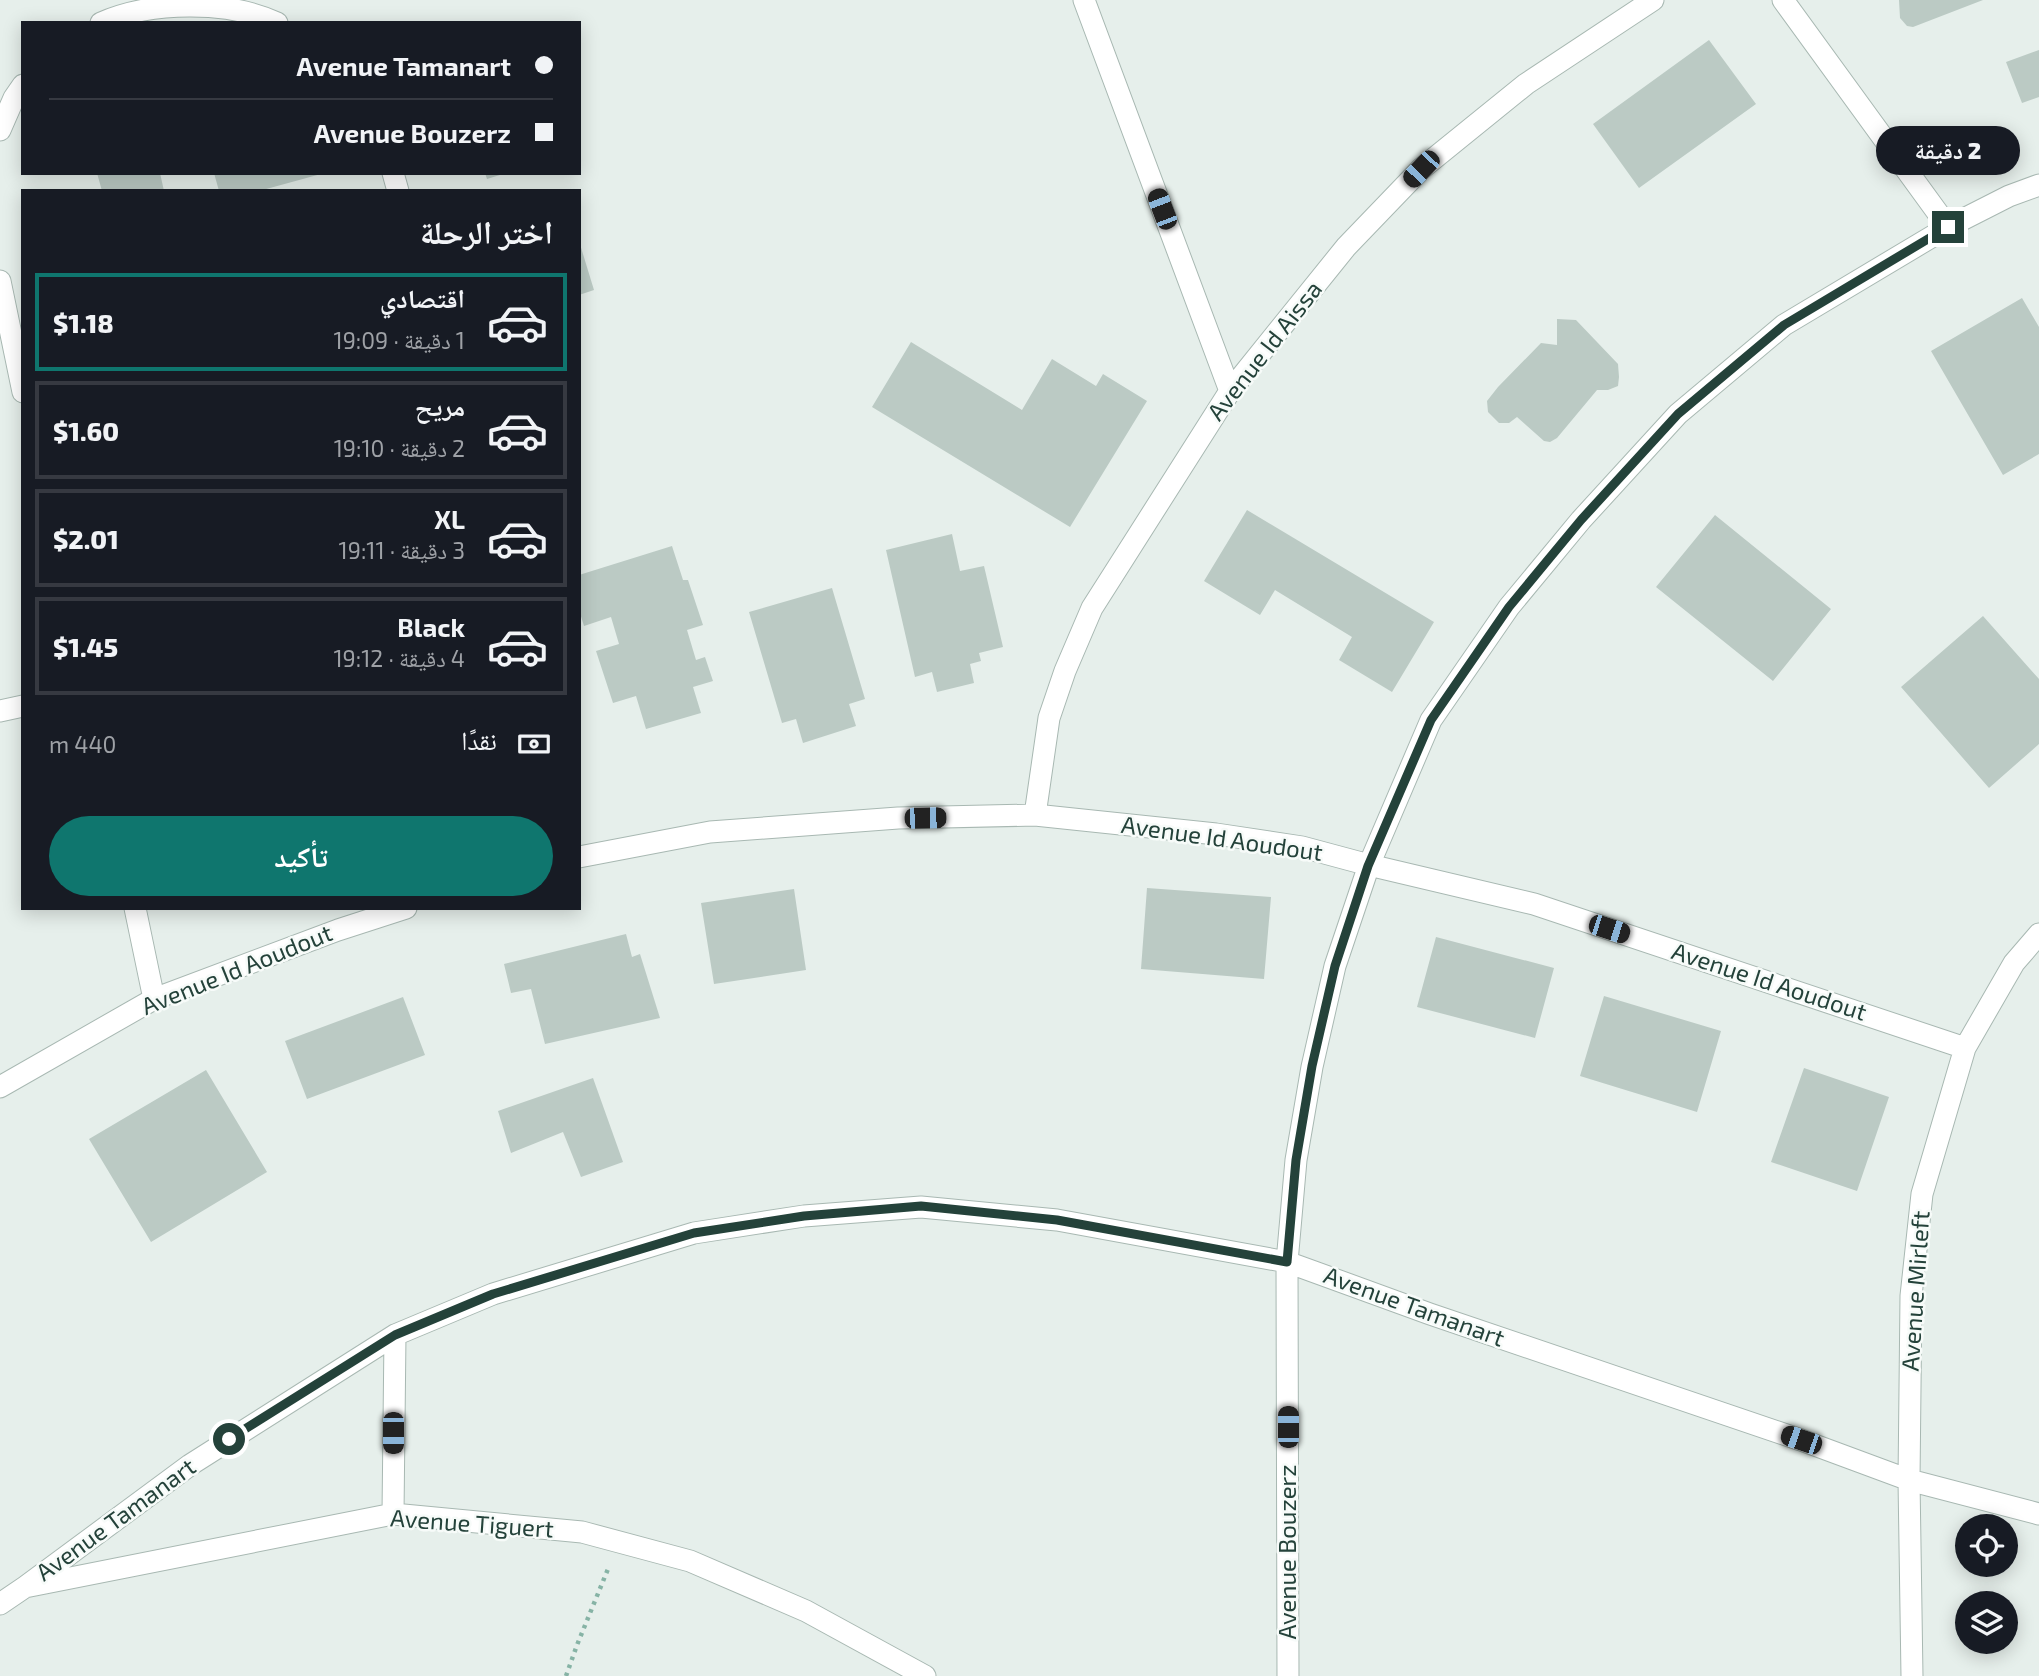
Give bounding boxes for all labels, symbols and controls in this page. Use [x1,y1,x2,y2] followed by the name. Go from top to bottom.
[297,50,511,81] text: Avenue Tamanart
[314,117,511,148] text: Avenue Bouzerz
[1876,126,2020,174] callout: 2 دقيقة
[1915,136,1981,164] text: 2 دقيقة
[1399,147,1444,191] car
[1145,186,1180,232] car
[1932,211,1964,243] route end
[420,212,553,250] text: اختر الرحلة
[1200,275,1327,426] street label: Avenue Id Aissa
[380,282,465,313] text: اقتصادي
[486,291,549,354] icon: car
[53,307,114,338] text: $1.18
[334,326,465,354] text: 1 دقيقة · 19:09
[415,390,465,421] text: مريح
[486,399,549,462] icon: car
[53,415,119,446] text: $1.60
[334,434,465,462] text: 2 دقيقة · 19:10
[434,503,465,534] text: XL
[486,507,549,570] icon: car
[53,523,119,554] text: $2.01
[339,536,465,564] text: 3 دقيقة · 19:11
[397,611,465,642] text: Black
[486,615,549,678] icon: car
[53,631,118,662] text: $1.45
[333,644,465,672] text: 4 دقيقة · 19:12
[461,724,497,755] text: نقدًا
[515,725,553,763] icon: cash
[49,730,116,758] text: 440 m
[904,807,947,829] car
[1120,809,1325,866] street label: Avenue Id Aoudout
[49,816,553,896] button: تأكيد
[1586,913,1633,945] car
[137,917,336,1020] street label: Avenue Id Aoudout
[1668,935,1870,1026] street label: Avenue Id Aoudout
[1894,1210,1935,1372] street label: Avenue Mirleft
[1320,1259,1509,1352] street label: Avenue Tamanart
[1278,1406,1299,1448] car
[383,1412,404,1454] car
[213,1423,245,1455] route start
[1778,1423,1825,1457] car
[30,1451,201,1586] street label: Avenue Tamanart
[1272,1465,1301,1639] street label: Avenue Bouzerz
[389,1502,555,1543] street label: Avenue Tiguert
[1955,1514,2018,1654] map controls
[1955,1514,2018,1577] button: locate
[1955,1591,2018,1654] button: layers

